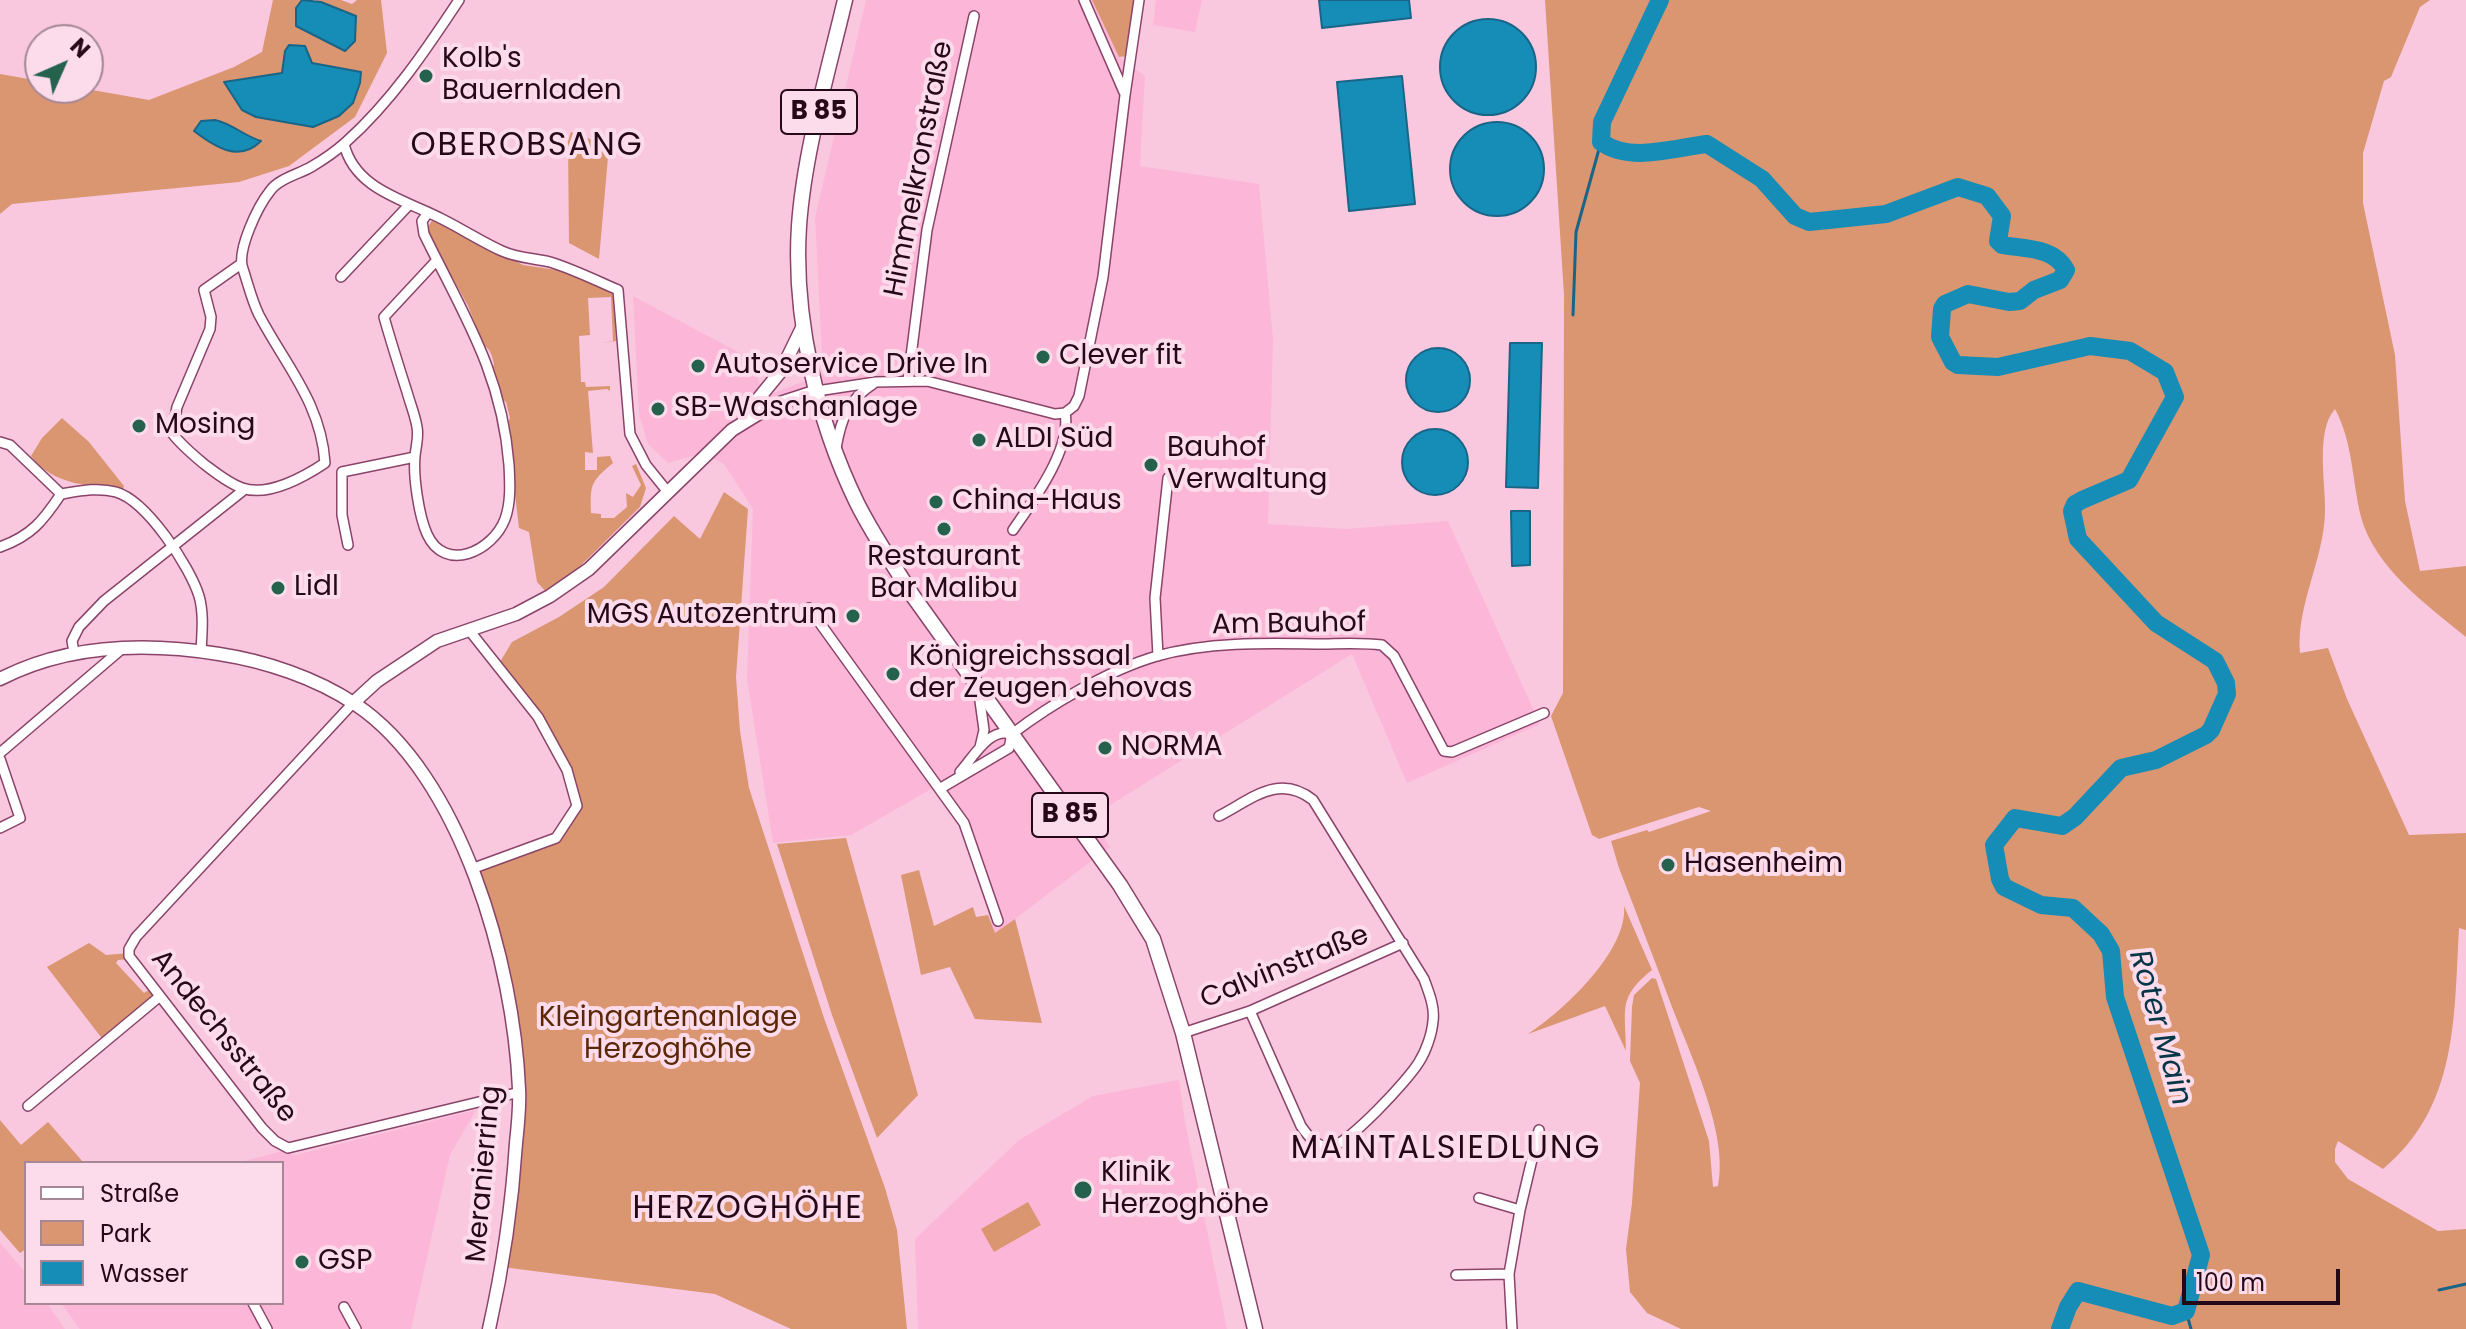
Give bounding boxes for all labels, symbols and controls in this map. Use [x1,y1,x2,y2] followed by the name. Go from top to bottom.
[24,24,104,104] north arrow
[63,31,97,65] text: N
[879,38,961,300] street label: Himmelkronstraße
[442,43,622,109] place label: Kolb's Bauernladen
[417,67,435,85] marker: Kolb's Bauernladen
[781,90,857,134] road number: B 85
[410,128,644,166] district label: OBEROBSANG
[1059,340,1182,374] place label: Clever fit
[1034,348,1052,366] marker: Clever fit
[714,349,988,383] place label: Autoservice Drive In
[689,357,707,375] marker: Autoservice Drive In
[674,392,918,426] place label: SB-Waschanlage
[649,400,667,418] marker: SB-Waschanlage
[155,409,255,443] place label: Mosing
[130,417,148,435] marker: Mosing
[995,423,1113,457] place label: ALDI Süd
[970,431,988,449] marker: ALDI Süd
[1167,432,1327,498] place label: Bauhof Verwaltung
[1142,456,1160,474] marker: Bauhof Verwaltung
[952,485,1122,519] place label: China-Haus
[927,493,945,511] marker: China-Haus
[935,520,953,538] marker: Restaurant Bar Malibu
[867,541,1021,607] place label: Restaurant Bar Malibu
[294,571,339,605] place label: Lidl
[269,579,287,597] marker: Lidl
[587,599,837,633] place label: MGS Autozentrum
[844,607,862,625] marker: MGS Autozentrum
[1212,607,1366,643] street label: Am Bauhof
[909,641,1193,707] place label: Königreichssaal der Zeugen Jehovas
[884,665,902,683] marker: Königreichssaal der Zeugen Jehovas
[1121,731,1223,765] place label: NORMA
[1096,739,1114,757] marker: NORMA
[1032,793,1108,837] road number: B 85
[1684,848,1843,882] place label: Hasenheim
[1659,856,1677,874] marker: Hasenheim
[1196,919,1374,1017] street label: Calvinstraße
[143,944,303,1130] street label: Andechsstraße
[2120,946,2198,1110] water label: Roter Main
[539,1002,797,1068] park label: Kleingartenanlage Herzoghöhe
[461,1084,509,1264] street label: Meranierring
[1291,1131,1601,1169] district label: MAINTALSIEDLUNG
[1101,1157,1269,1223] place label: Klinik Herzoghöhe
[24,1161,284,1305] legend
[100,1177,179,1210] text: Straße
[1072,1179,1094,1201] marker: Klinik Herzoghöhe
[632,1191,864,1229] district label: HERZOGHÖHE
[100,1217,151,1250] text: Park
[318,1245,372,1279] place label: GSP
[293,1253,311,1271] marker: GSP
[2186,1253,2344,1303] scale bar
[100,1257,189,1290] text: Wasser
[2196,1266,2265,1299] text: 100 m

